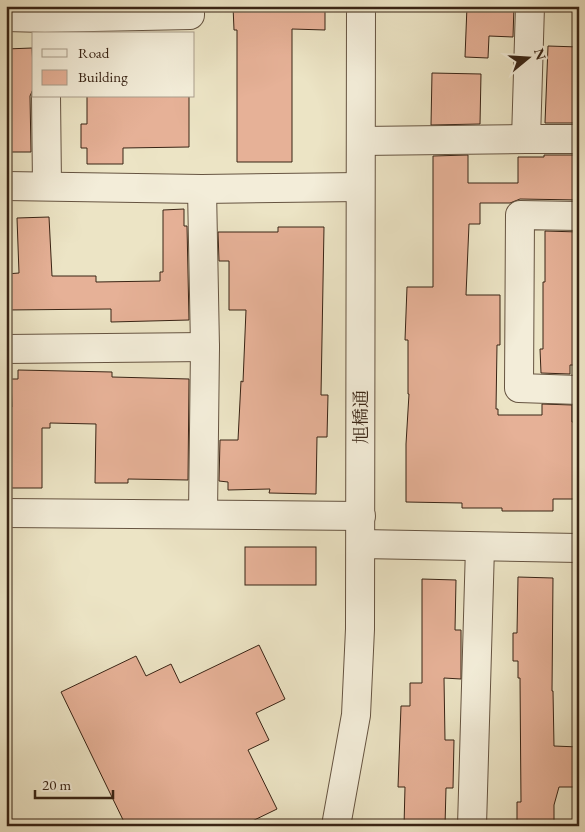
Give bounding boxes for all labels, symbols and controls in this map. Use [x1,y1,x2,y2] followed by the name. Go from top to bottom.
[32,32,195,98] legend
[502,32,552,82] north arrow
[78,43,110,62] text: Road
[530,46,551,63] text: N
[78,67,128,86] text: Building
[349,390,372,444] street label: 旭橋通
[35,767,112,799] scale bar
[42,775,71,794] text: 20 m

